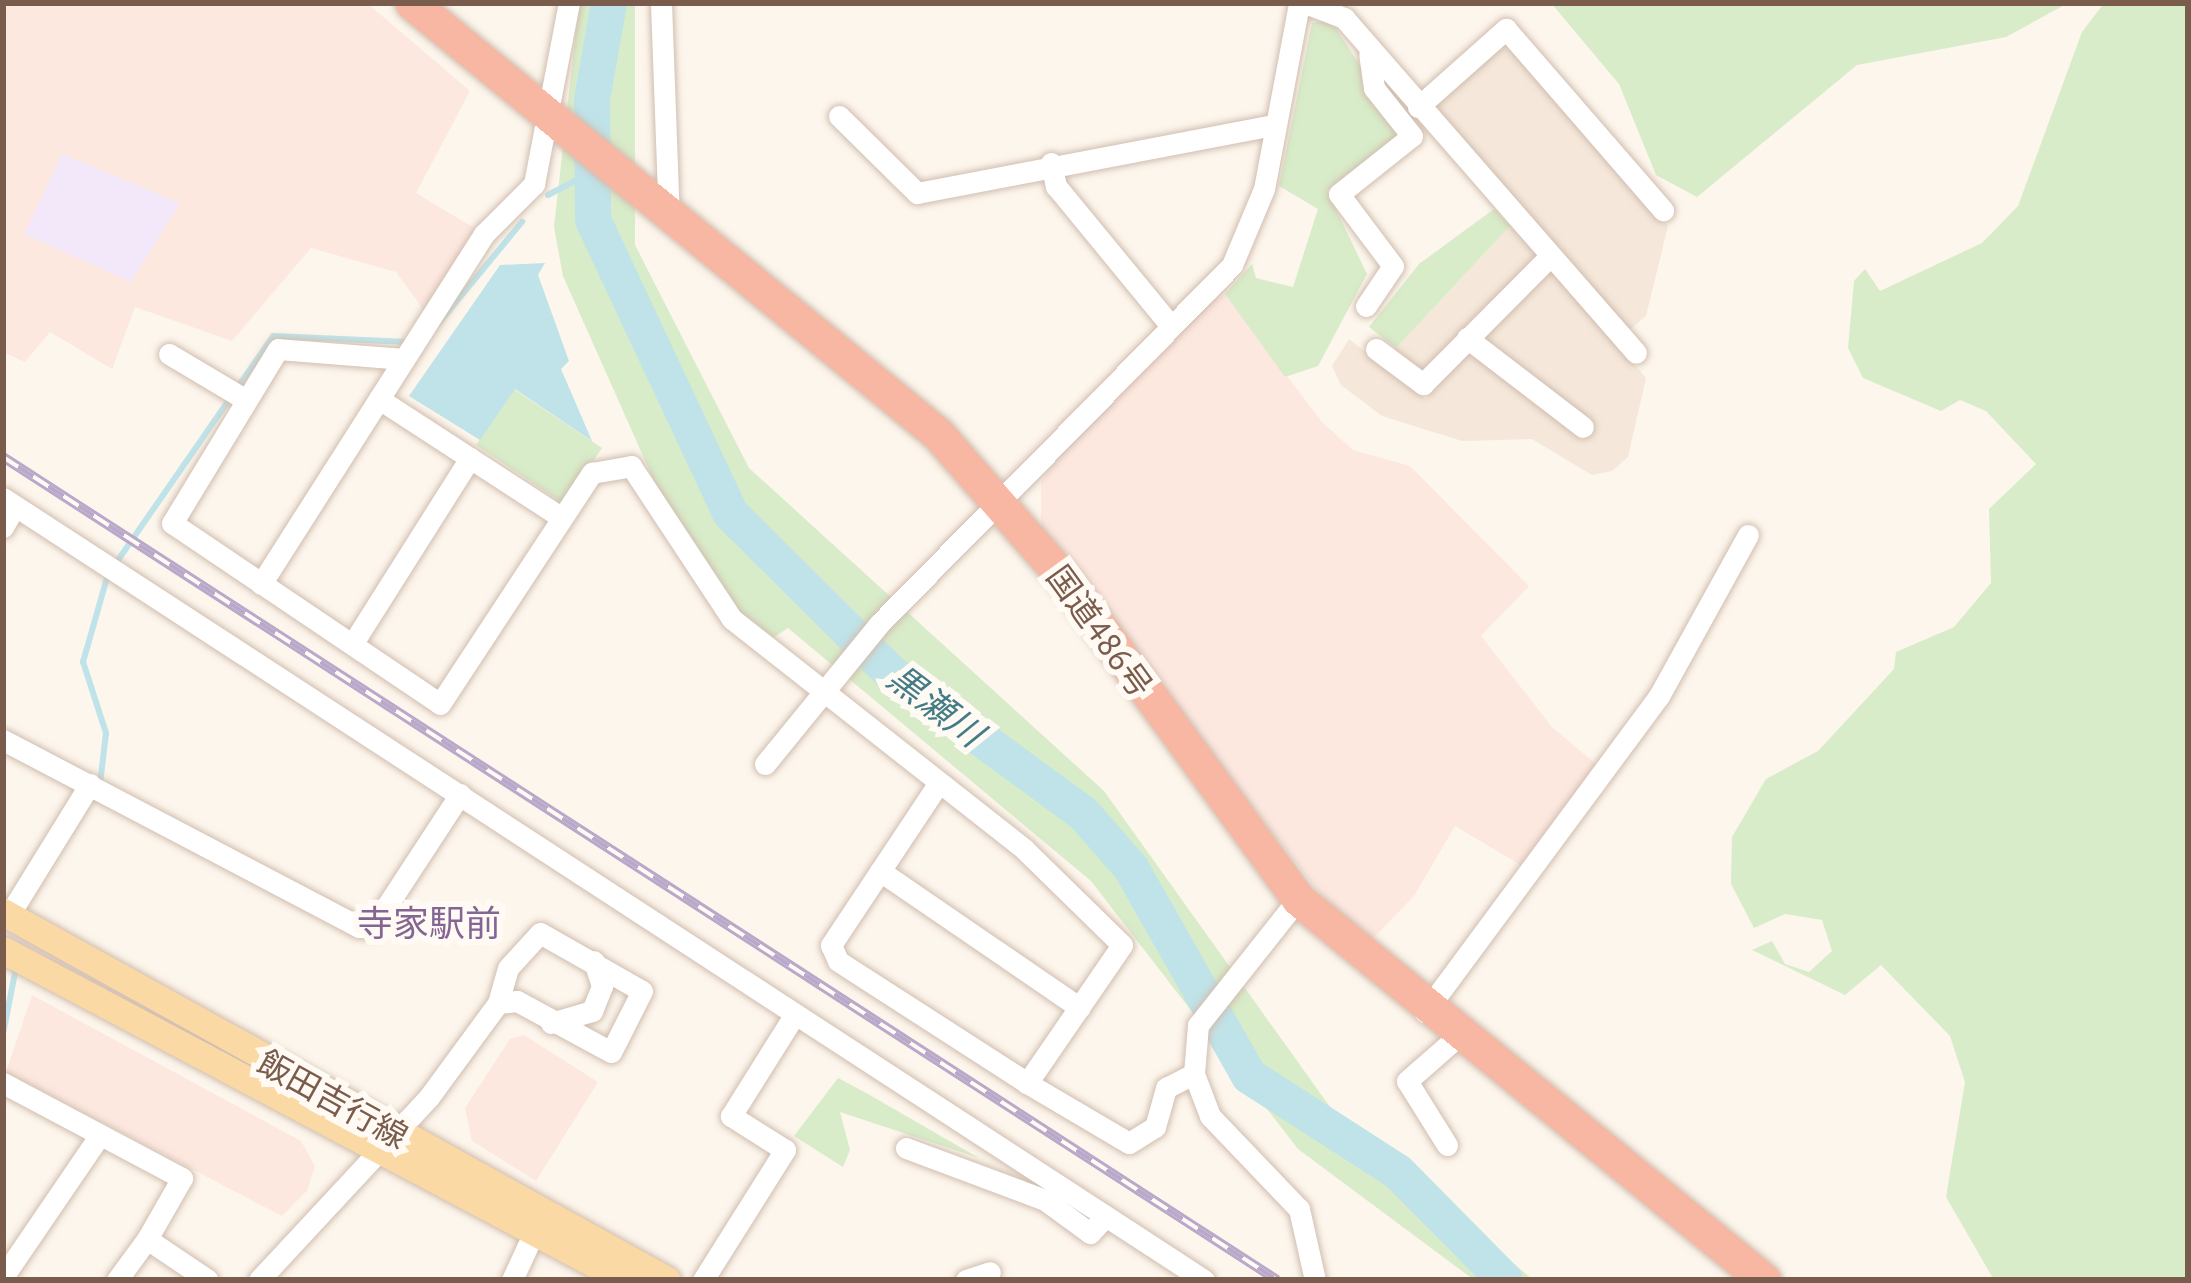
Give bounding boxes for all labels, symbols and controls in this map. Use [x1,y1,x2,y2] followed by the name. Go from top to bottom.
[1039,557,1161,705] street label: 国道486号
[880,655,992,755] water label: 黒瀬川
[357,901,501,945] district label: 寺家駅前
[251,1042,415,1156] street label: 飯田吉行線

